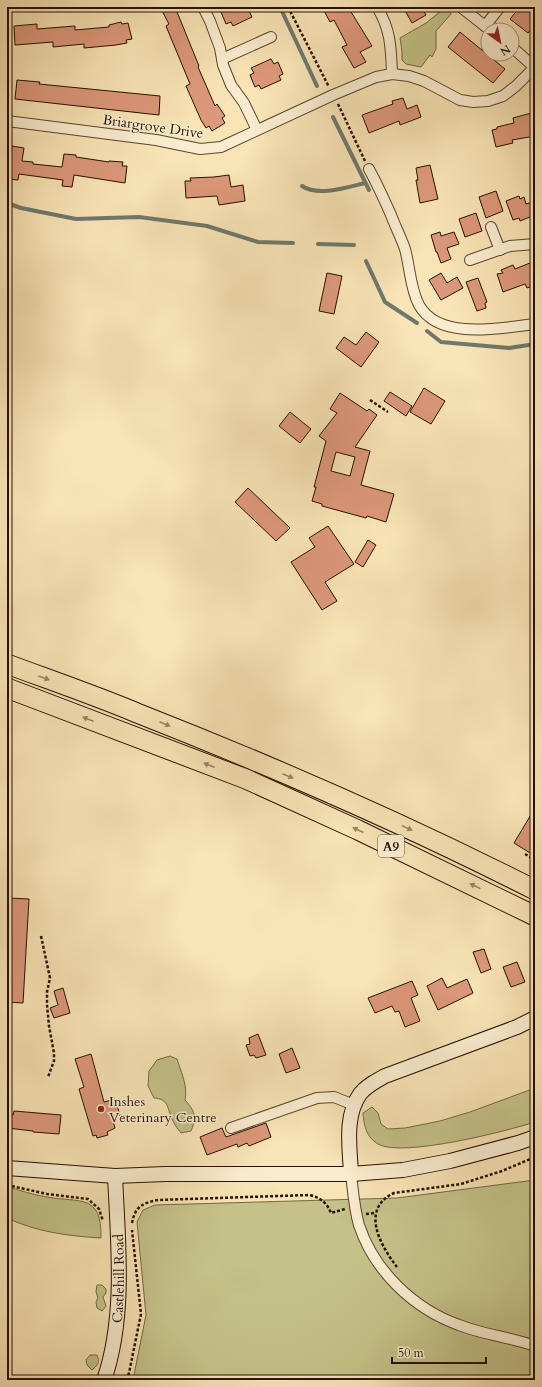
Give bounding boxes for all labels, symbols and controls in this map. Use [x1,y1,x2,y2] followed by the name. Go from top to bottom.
[480,22,520,62] north arrow
[497,41,513,59] text: N
[101,110,204,143] street label: Briargrove Drive
[38,675,50,681] one-way arrow
[82,715,94,721] one-way arrow
[159,721,171,727] one-way arrow
[203,762,215,768] one-way arrow
[282,772,294,779] one-way arrow
[401,825,413,831] one-way arrow
[352,827,364,833] one-way arrow
[378,835,404,857] road number: A9
[469,883,481,889] one-way arrow
[109,1092,217,1127] place label: Inshes Veterinary Centre
[96,1104,106,1114] marker: Inshes Veterinary Centre
[107,1233,129,1324] street label: Castlehill Road
[392,1339,486,1365] scale bar
[398,1345,425,1361] text: 50 m

